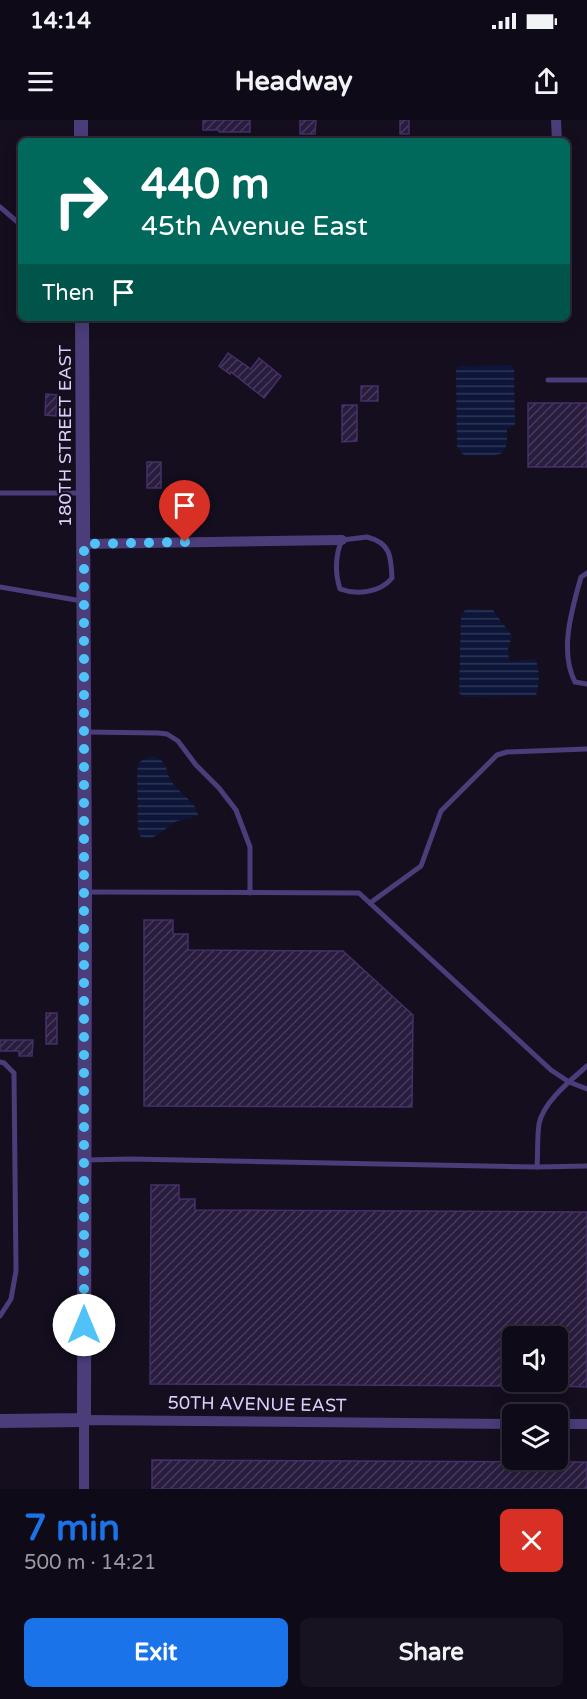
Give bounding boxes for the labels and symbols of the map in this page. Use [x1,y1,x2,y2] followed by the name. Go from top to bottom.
[54,345,76,527] street label: 180TH STREET EAST
[159,480,210,542] pin
[52,1293,116,1357] position arrow
[167,1391,347,1417] street label: 50TH AVENUE EAST

